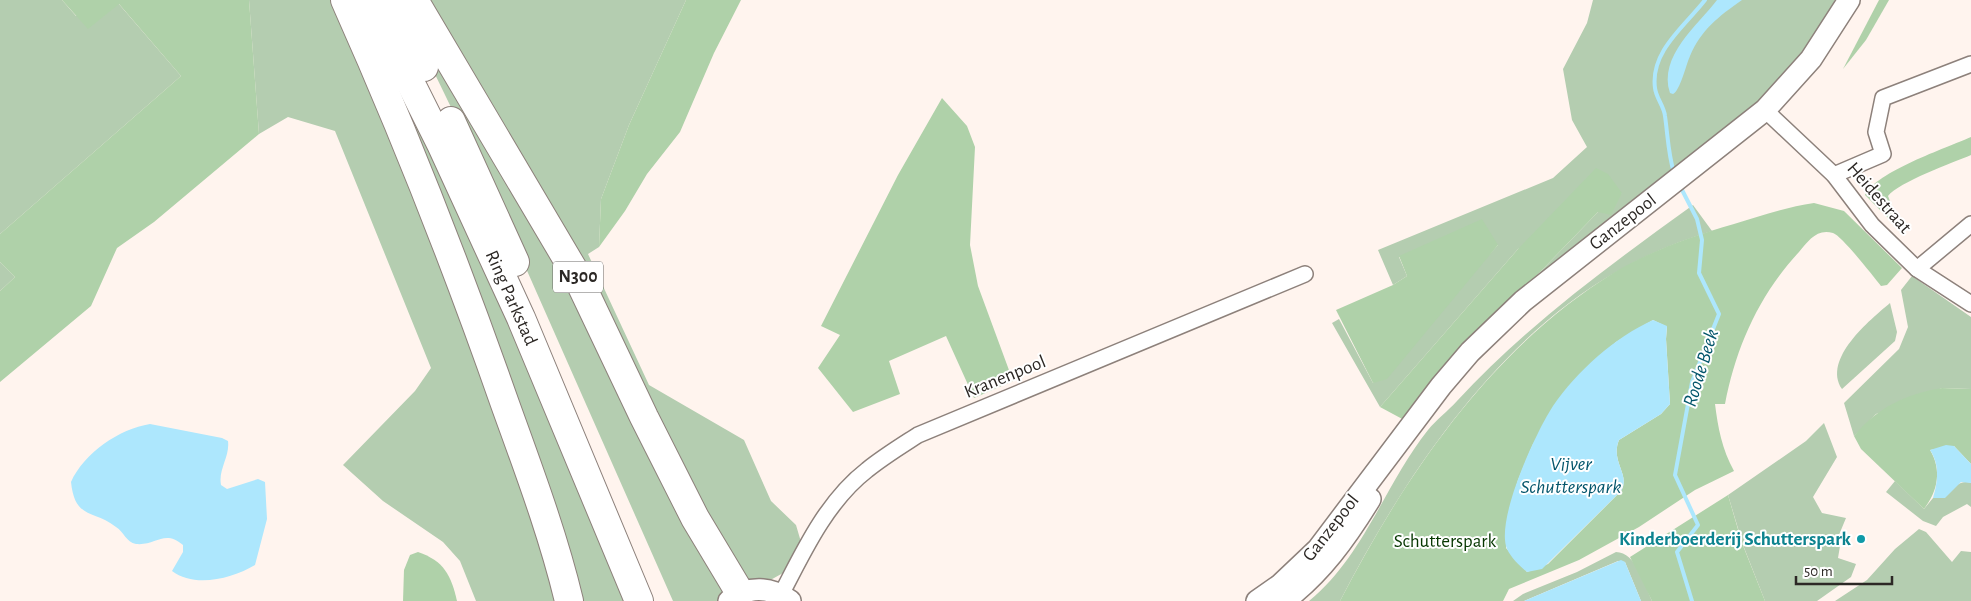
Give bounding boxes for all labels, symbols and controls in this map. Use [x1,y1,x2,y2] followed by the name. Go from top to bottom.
[1843,159,1915,237] street label: Heidestraat
[1586,190,1660,254] street label: Ganzepool
[482,248,540,349] street label: Ring Parkstad
[553,262,603,292] road number: N300
[1680,327,1722,409] water label: Roode Beek
[962,352,1048,402] street label: Kranenpool
[1521,454,1621,497] water label: Vijver Schutterspark
[1299,491,1363,565] street label: Ganzepool
[1619,530,1852,549] place label: Kinderboerderij Schutterspark
[1394,532,1496,551] park label: Schutterspark
[1855,533,1867,545] marker: Kinderboerderij Schutterspark
[1796,554,1892,586] scale bar
[1804,564,1833,579] text: 50 m

